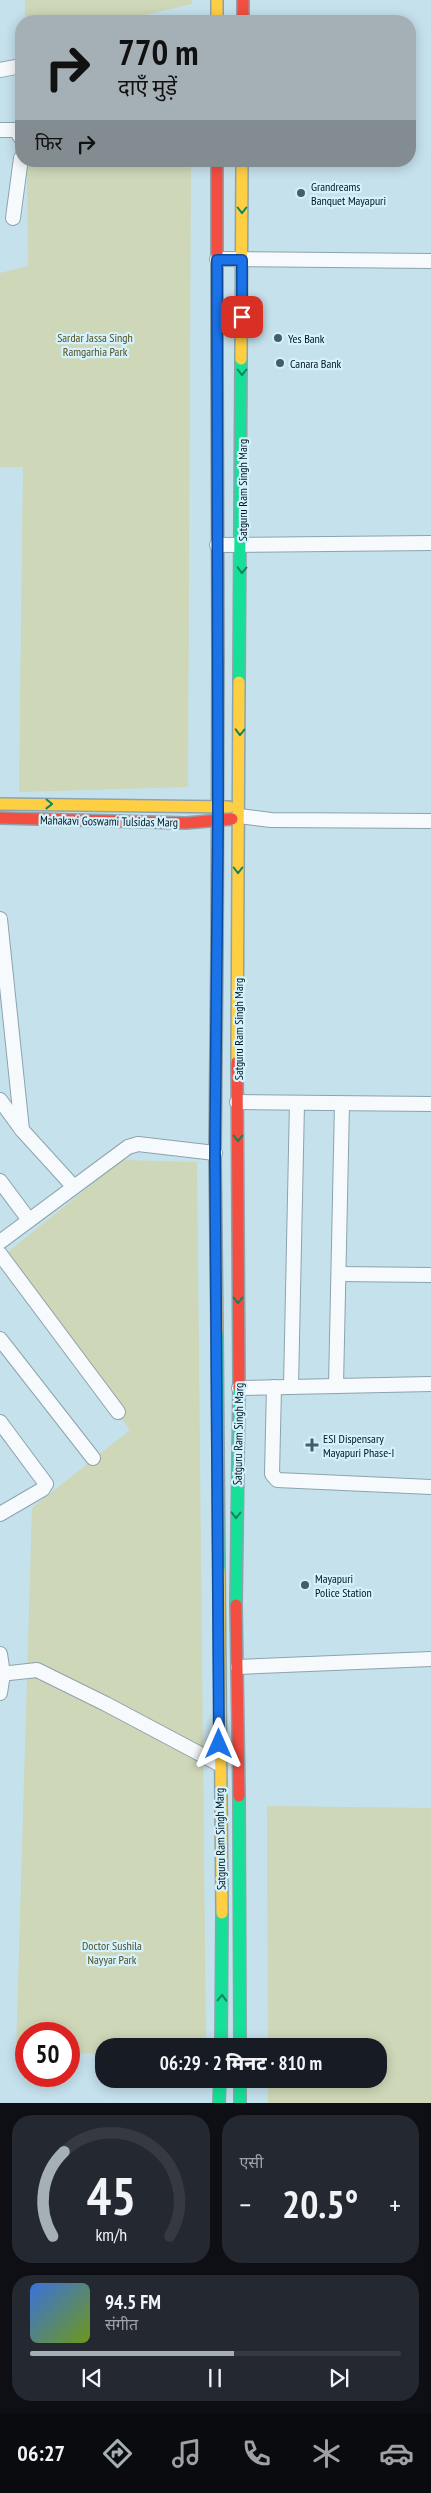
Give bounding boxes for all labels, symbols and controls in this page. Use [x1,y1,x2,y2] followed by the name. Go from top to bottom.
[118,29,199,75] text: 770 m
[35,35,100,100] icon: right
[118,73,177,101] text: दाएँ मुड़ें
[72,130,100,158] icon: right
[35,131,62,155] text: फिर
[311,179,386,208] place label: Grandreams Banquet Mayapuri
[295,187,307,199] marker: Grandreams Banquet Mayapuri
[237,206,247,214] one-way arrow
[221,296,263,338] pin
[228,303,256,331] icon: arrive
[57,330,133,359] park label: Sardar Jassa Singh Ramgarhia Park
[288,331,325,346] place label: Yes Bank
[272,332,284,344] marker: Yes Bank
[290,356,342,371] place label: Canara Bank
[274,357,286,369] marker: Canara Bank
[237,369,247,377] one-way arrow
[235,439,250,541] street label: Satguru Ram Singh Marg
[237,566,247,574] one-way arrow
[235,729,245,737] one-way arrow
[45,799,53,810] one-way arrow
[40,812,178,830] street label: Mahakavi Goswami Tulsidas Marg
[233,866,243,874] one-way arrow
[231,978,246,1080] street label: Satguru Ram Singh Marg
[233,1134,243,1142] one-way arrow
[233,1296,243,1304] one-way arrow
[230,1383,246,1485] street label: Satguru Ram Singh Marg
[323,1431,394,1460] place label: ESI Dispensary Mayapuri Phase-I
[305,1438,319,1452] marker: ESI Dispensary Mayapuri Phase-I
[231,1512,241,1519] one-way arrow
[315,1571,372,1600] place label: Mayapuri Police Station
[299,1579,311,1591] marker: Mayapuri Police Station
[192,1717,244,1769] position arrow
[212,1788,228,1890] street label: Satguru Ram Singh Marg
[82,1938,142,1967] park label: Doctor Sushila Nayyar Park
[217,1993,227,2001] one-way arrow
[15,2022,80,2087] speed limit sign: 50
[160,2051,322,2075] text: 06:29 · 2 मिनट · 810 m
[240,2152,263,2172] text: एसी
[86,2162,136,2229] text: 45
[282,2179,358,2228] text: 20.5°
[240,2186,251,2223] text: −
[389,2186,401,2223] text: +
[95,2223,127,2246] text: km/h
[105,2290,161,2314] text: 94.5 FM
[105,2314,138,2334] text: संगीत
[78,2364,106,2392] icon: previous
[201,2364,229,2392] icon: pause
[325,2364,353,2392] icon: next
[100,2436,135,2471] icon: directions
[169,2436,204,2471] icon: music
[239,2436,274,2471] icon: phone
[309,2436,344,2471] icon: climate
[379,2436,414,2471] icon: car
[17,2439,65,2467] text: 06:27

